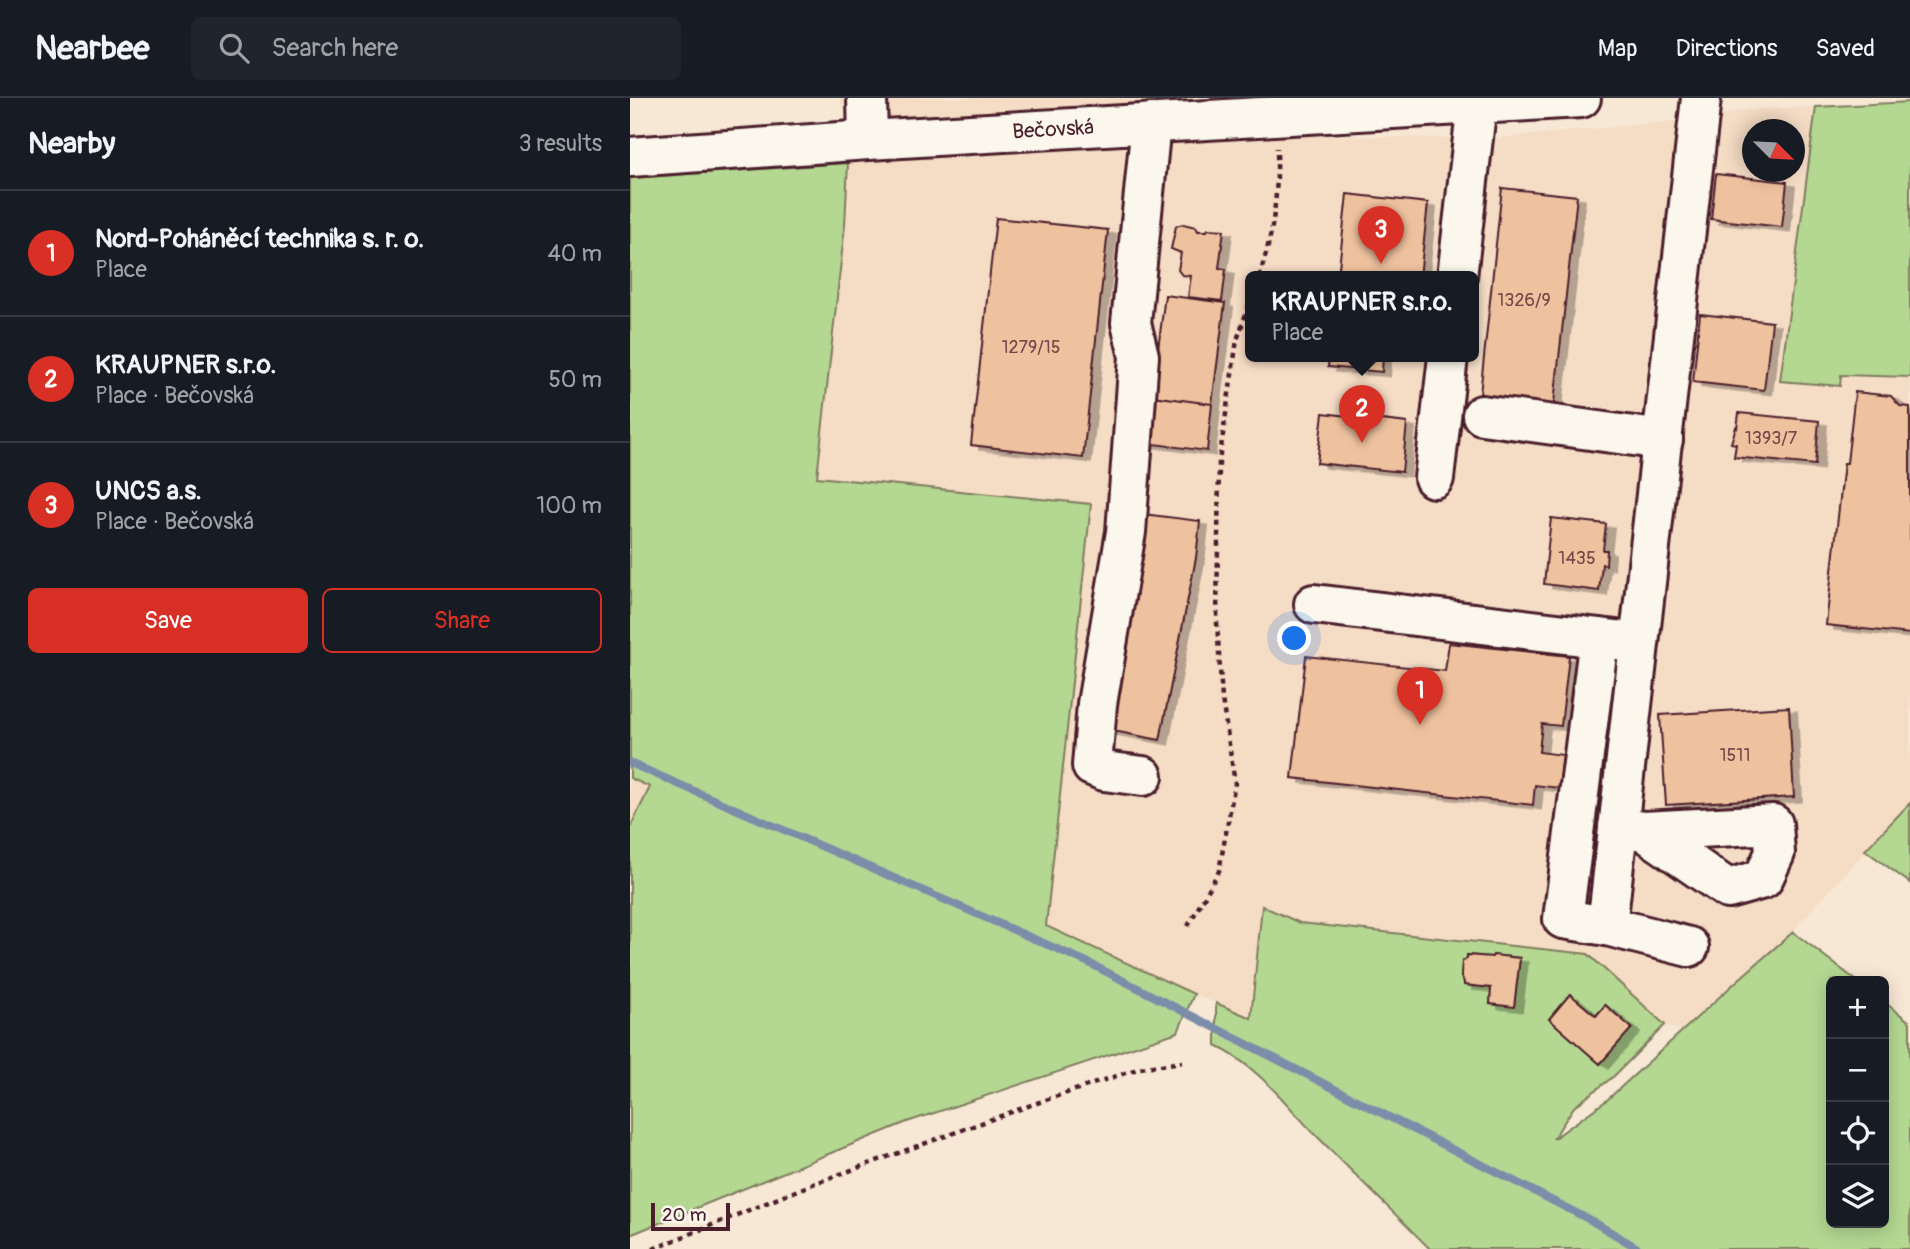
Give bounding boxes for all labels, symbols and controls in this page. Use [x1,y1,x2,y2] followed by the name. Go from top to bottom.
[191,17,681,80] search box
[35,28,149,69] text: Nearbee
[215,29,253,67] icon: search
[271,32,398,64] text: Search here
[1598,34,1638,63] text: Map
[1676,34,1777,63] text: Directions
[1815,34,1875,63] text: Saved
[1011,113,1095,145] street label: Bečovská
[1742,119,1805,182] north arrow
[28,125,115,162] text: Nearby
[519,129,602,158] text: 3 results
[1358,206,1404,264] pin: 3
[95,223,424,255] text: Nord-Poháněcí technika s. r. o.
[47,239,56,268] text: 1
[548,239,602,268] text: 40 m
[95,255,147,284] text: Place
[1245,271,1479,362] popup
[1271,286,1453,318] text: KRAUPNER s.r.o.
[1497,289,1551,312] house number: 1326/9
[1271,318,1323,347] text: Place
[1001,336,1061,359] house number: 1279/15
[95,349,276,381] text: KRAUPNER s.r.o.
[45,365,57,394] text: 2
[548,365,602,394] text: 50 m
[95,381,254,410] text: Place · Bečovská
[1339,385,1385,443] pin: 2
[1745,427,1798,450] house number: 1393/7
[95,475,202,507] text: UNCS a.s.
[45,491,57,520] text: 3
[536,491,602,520] text: 100 m
[95,507,254,536] text: Place · Bečovská
[1558,547,1596,570] house number: 1435
[28,588,308,653] button: Save
[322,588,602,653] button: Share
[1277,621,1311,655] your location
[1397,667,1443,725] pin: 1
[1720,744,1750,767] house number: 1511
[1826,976,1889,1228] map controls
[1826,976,1889,1039] button: +
[1826,1039,1889,1102] button: −
[1826,1102,1889,1165] button: locate
[1826,1165,1889,1228] button: layers
[651,1200,730,1232] scale bar
[662,1203,707,1227] text: 20 m

